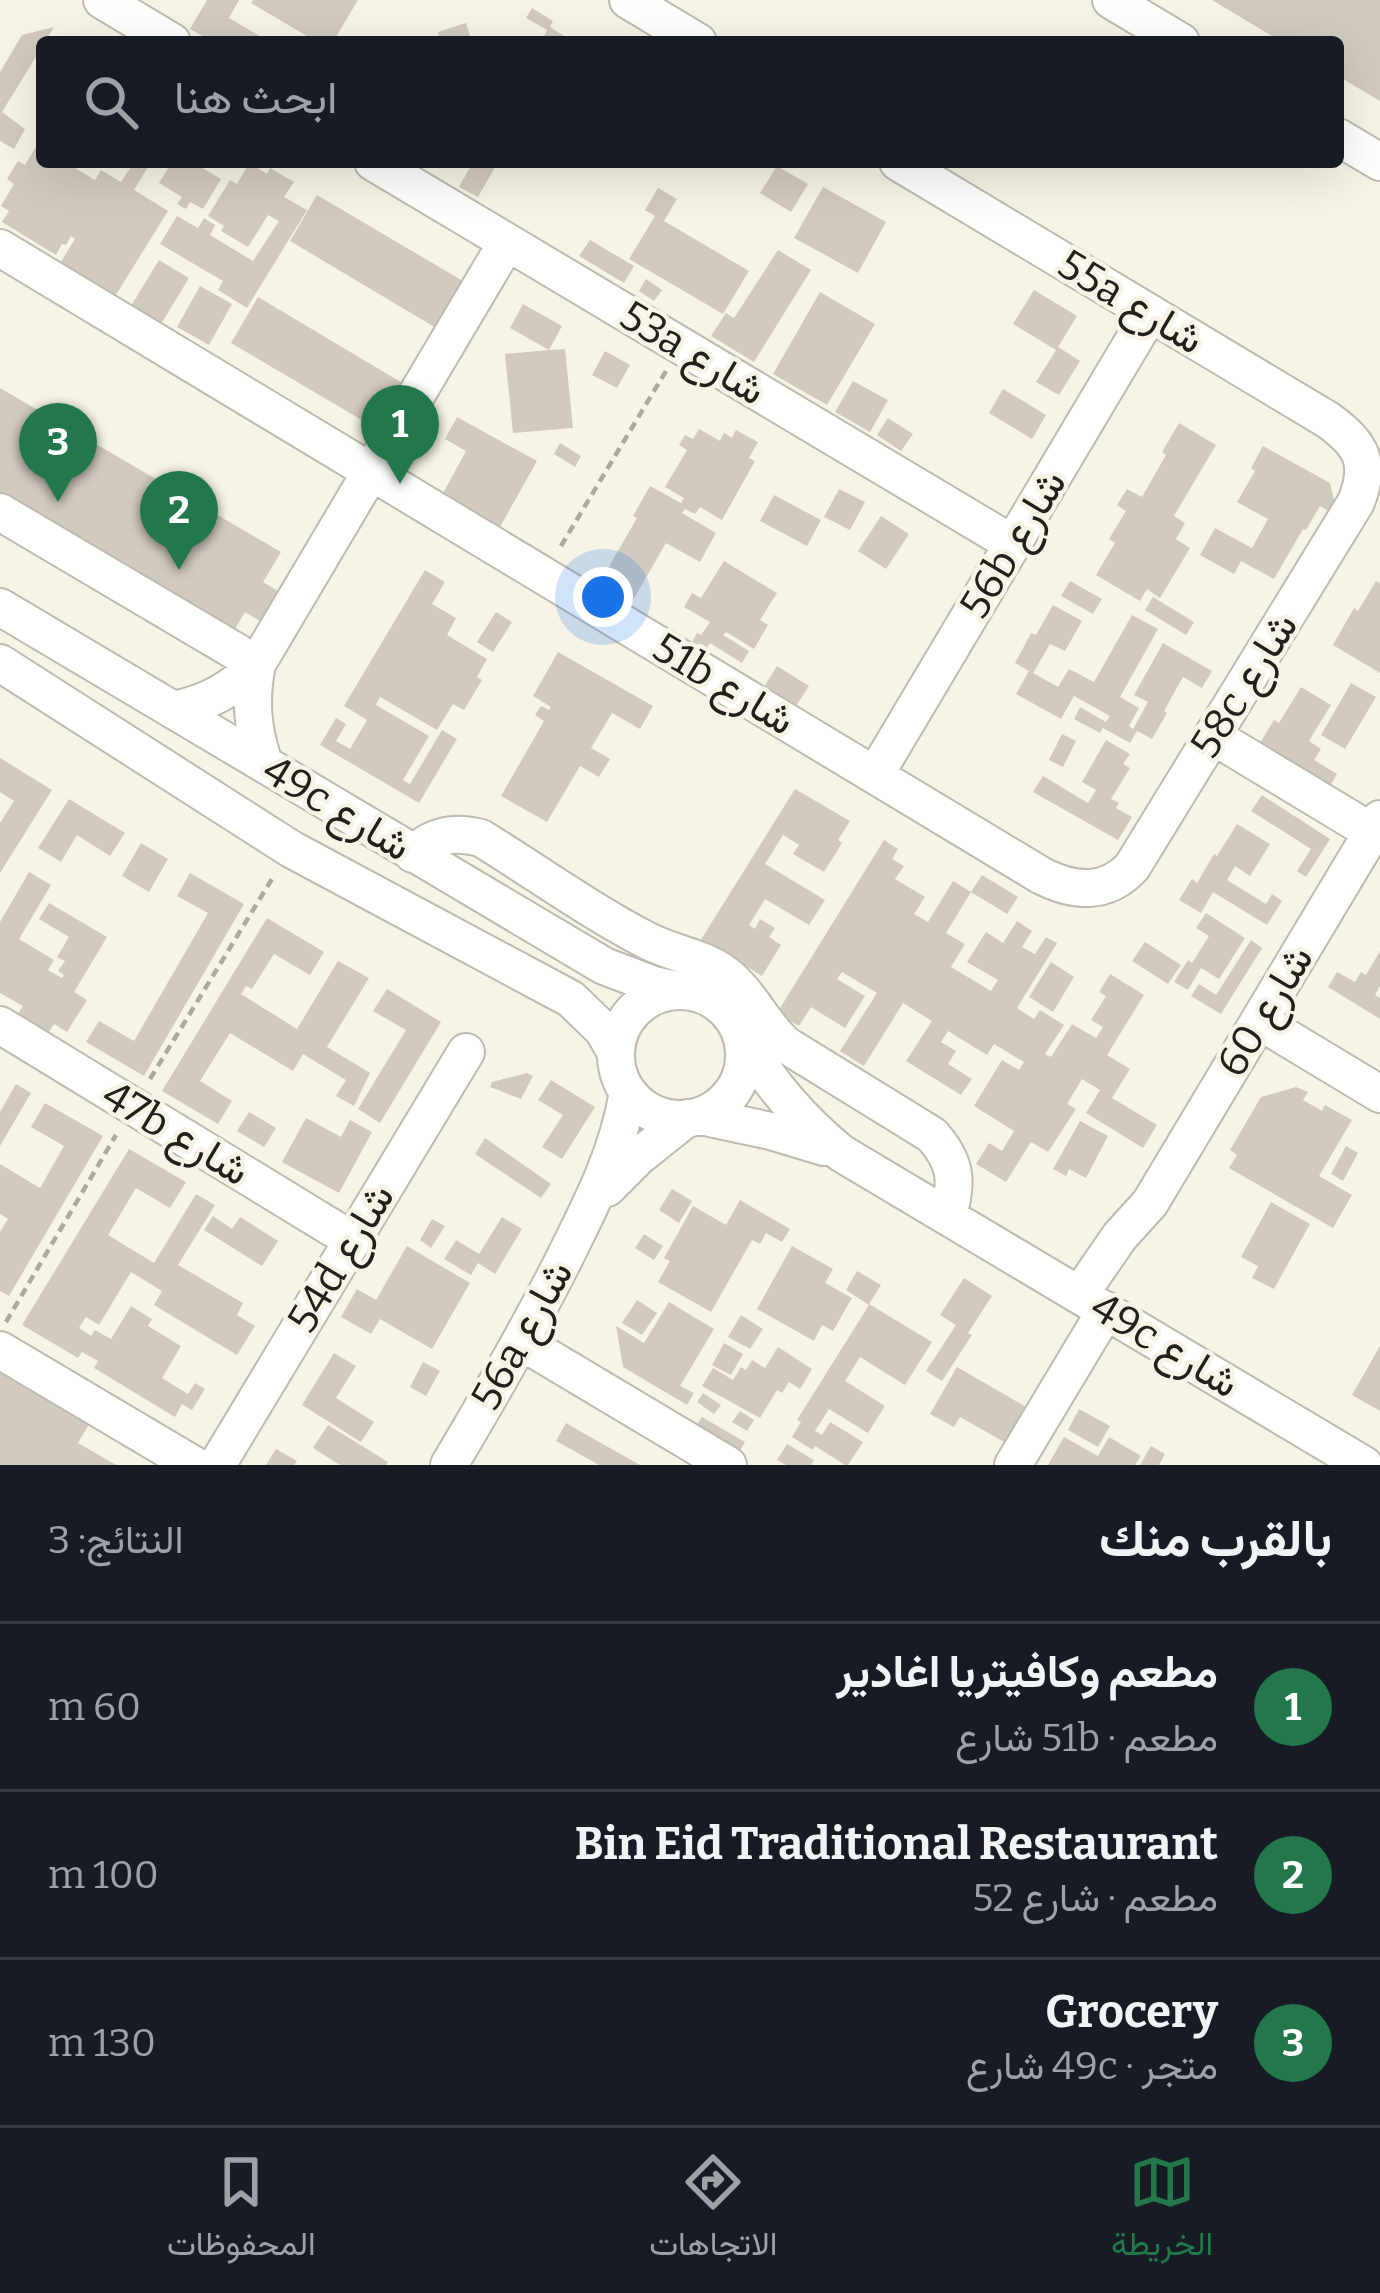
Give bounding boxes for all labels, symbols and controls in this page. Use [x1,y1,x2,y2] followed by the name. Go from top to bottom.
[36,36,1344,168] search box
[78,69,144,135] icon: search
[174,71,337,125] text: ابحث هنا
[1048,239,1213,367] street label: 55a شارع
[610,290,775,418] street label: 53a شارع
[361,385,439,484] pin: 1
[19,403,97,502] pin: 3
[949,461,1079,629] street label: 56b شارع
[140,471,218,570] pin: 2
[573,567,633,627] your location
[1180,603,1311,768] street label: 58c شارع
[643,622,804,748] street label: 51b شارع
[252,744,420,874] street label: 49c شارع
[1206,936,1326,1087] street label: شارع 60
[92,1070,258,1199] street label: 47b شارع
[277,1175,407,1343] street label: 54d شارع
[461,1252,586,1420] street label: 56a شارع
[1080,1281,1248,1411] street label: 49c شارع
[1099,1508,1332,1570] text: بالقرب منك
[48,1517,184,1563] text: النتائج: 3
[836,1645,1218,1699] text: مطعم وكافيتريا اغادير
[48,1684,141,1730] text: 60 m
[1285,1684,1301,1730] text: 1
[955,1715,1218,1761] text: مطعم · 51b شارع
[575,1817,1218,1871] text: Bin Eid Traditional Restaurant
[48,1852,159,1898] text: 100 m
[1282,1852,1304,1898] text: 2
[972,1875,1218,1921] text: مطعم · شارع 52
[1045,1985,1218,2039] text: Grocery
[48,2020,156,2066] text: 130 m
[1282,2020,1304,2066] text: 3
[966,2043,1218,2089] text: متجر · 49c شارع
[167,2149,316,2273] tab: المحفوظات
[649,2149,777,2273] tab: الاتجاهات
[1111,2149,1213,2273] tab: الخريطة

